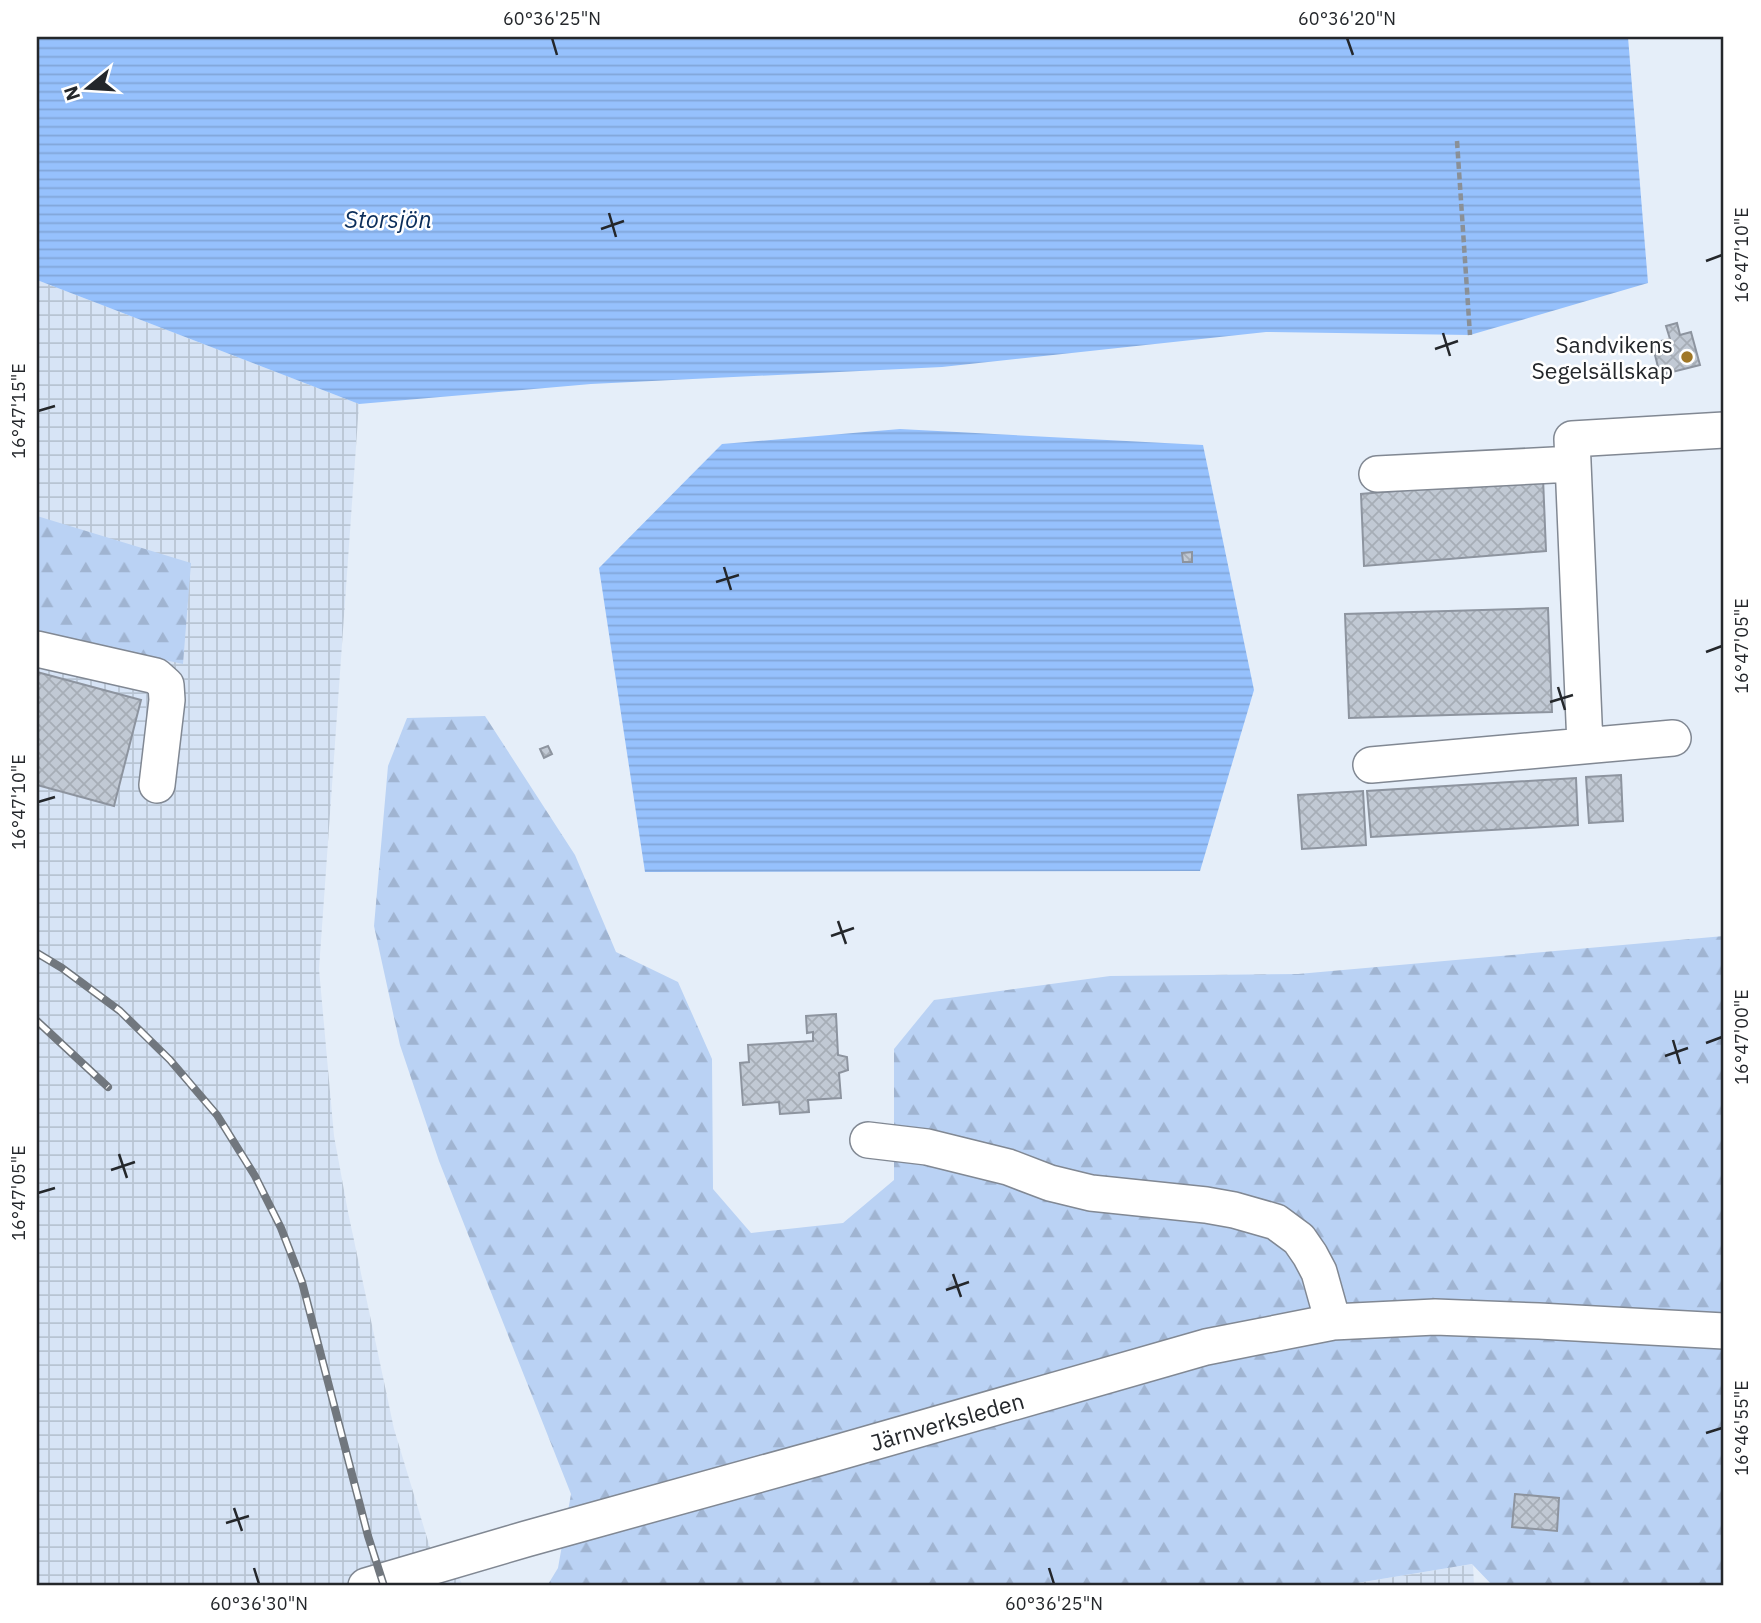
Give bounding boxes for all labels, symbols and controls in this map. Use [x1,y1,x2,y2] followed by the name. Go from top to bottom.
[503,7,601,30] text: 60°36'25"N
[1298,7,1396,30] text: 60°36'20"N
[52,52,122,122] north arrow
[58,83,85,104] text: N
[344,203,432,235] water label: Storsjön
[1730,207,1753,303] text: 16°47'10"E
[1531,329,1673,385] place label: Sandvikens Segelsällskap
[1679,349,1695,365] marker: Sandvikens Segelsällskap
[7,363,30,459] text: 16°47'15"E
[1730,598,1753,694] text: 16°47'05"E
[7,754,30,850] text: 16°47'10"E
[1730,989,1753,1085] text: 16°47'00"E
[7,1145,30,1241] text: 16°47'05"E
[1730,1380,1753,1476] text: 16°46'55"E
[867,1385,1027,1457] street label: Järnverksleden
[210,1592,308,1615] text: 60°36'30"N
[1005,1592,1103,1615] text: 60°36'25"N

